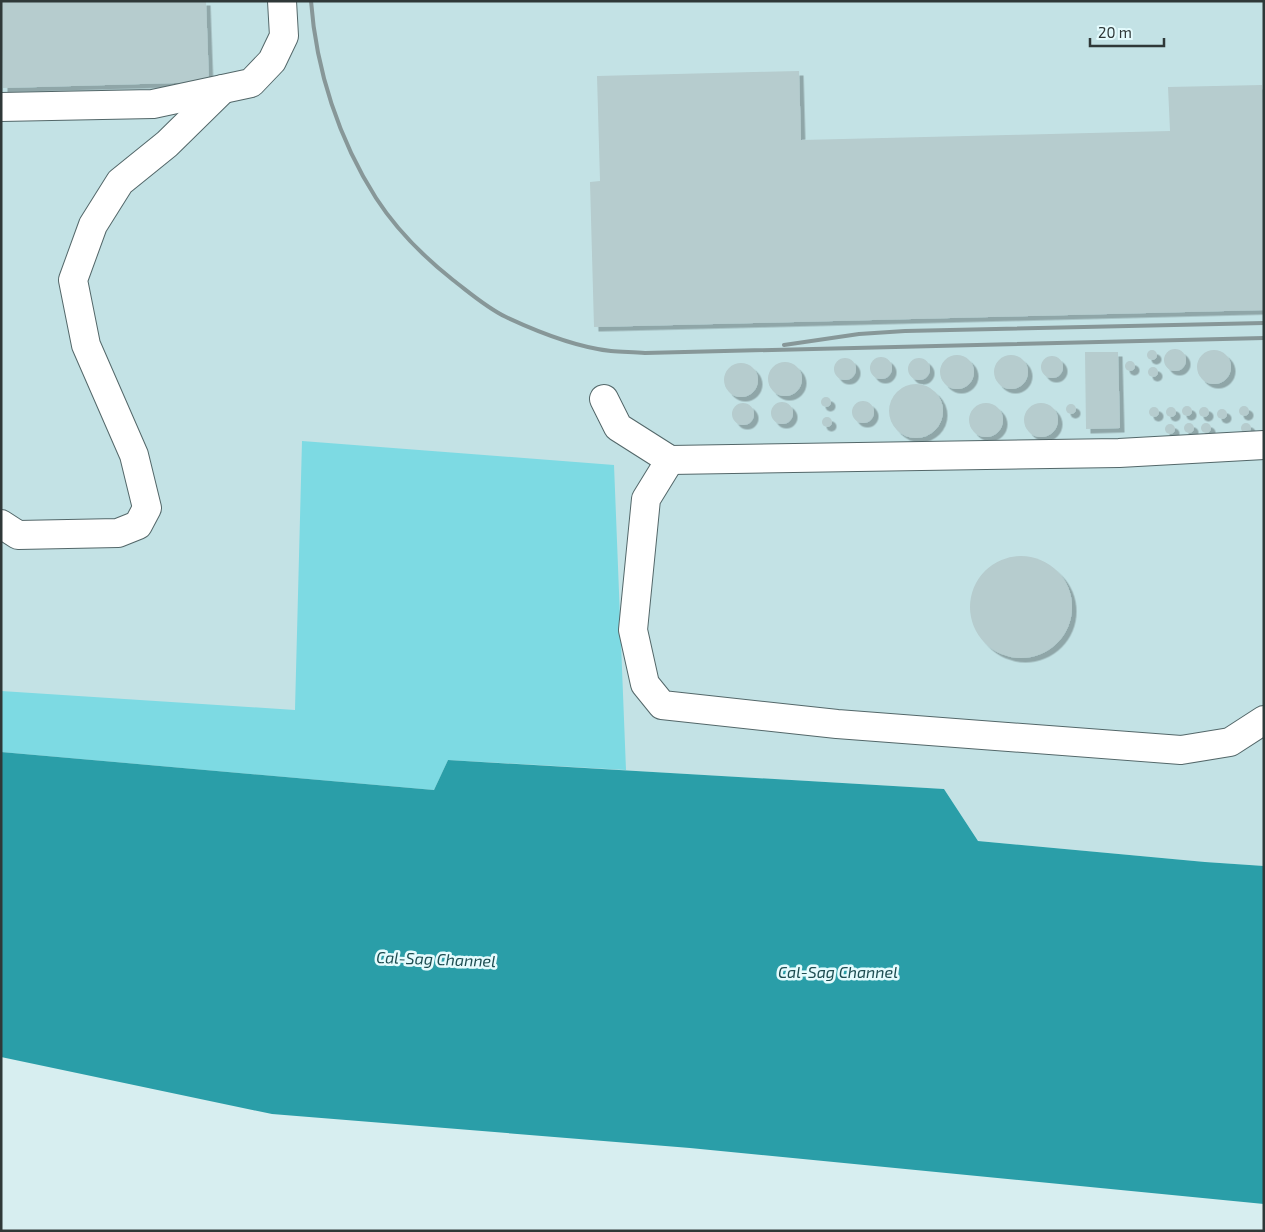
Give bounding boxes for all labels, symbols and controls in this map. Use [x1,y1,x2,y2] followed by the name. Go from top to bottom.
[1090,15,1164,47] scale bar
[1098,23,1132,41] text: 20 m
[376,947,496,970] water label: Cal-Sag Channel
[778,962,898,981] water label: Cal-Sag Channel

